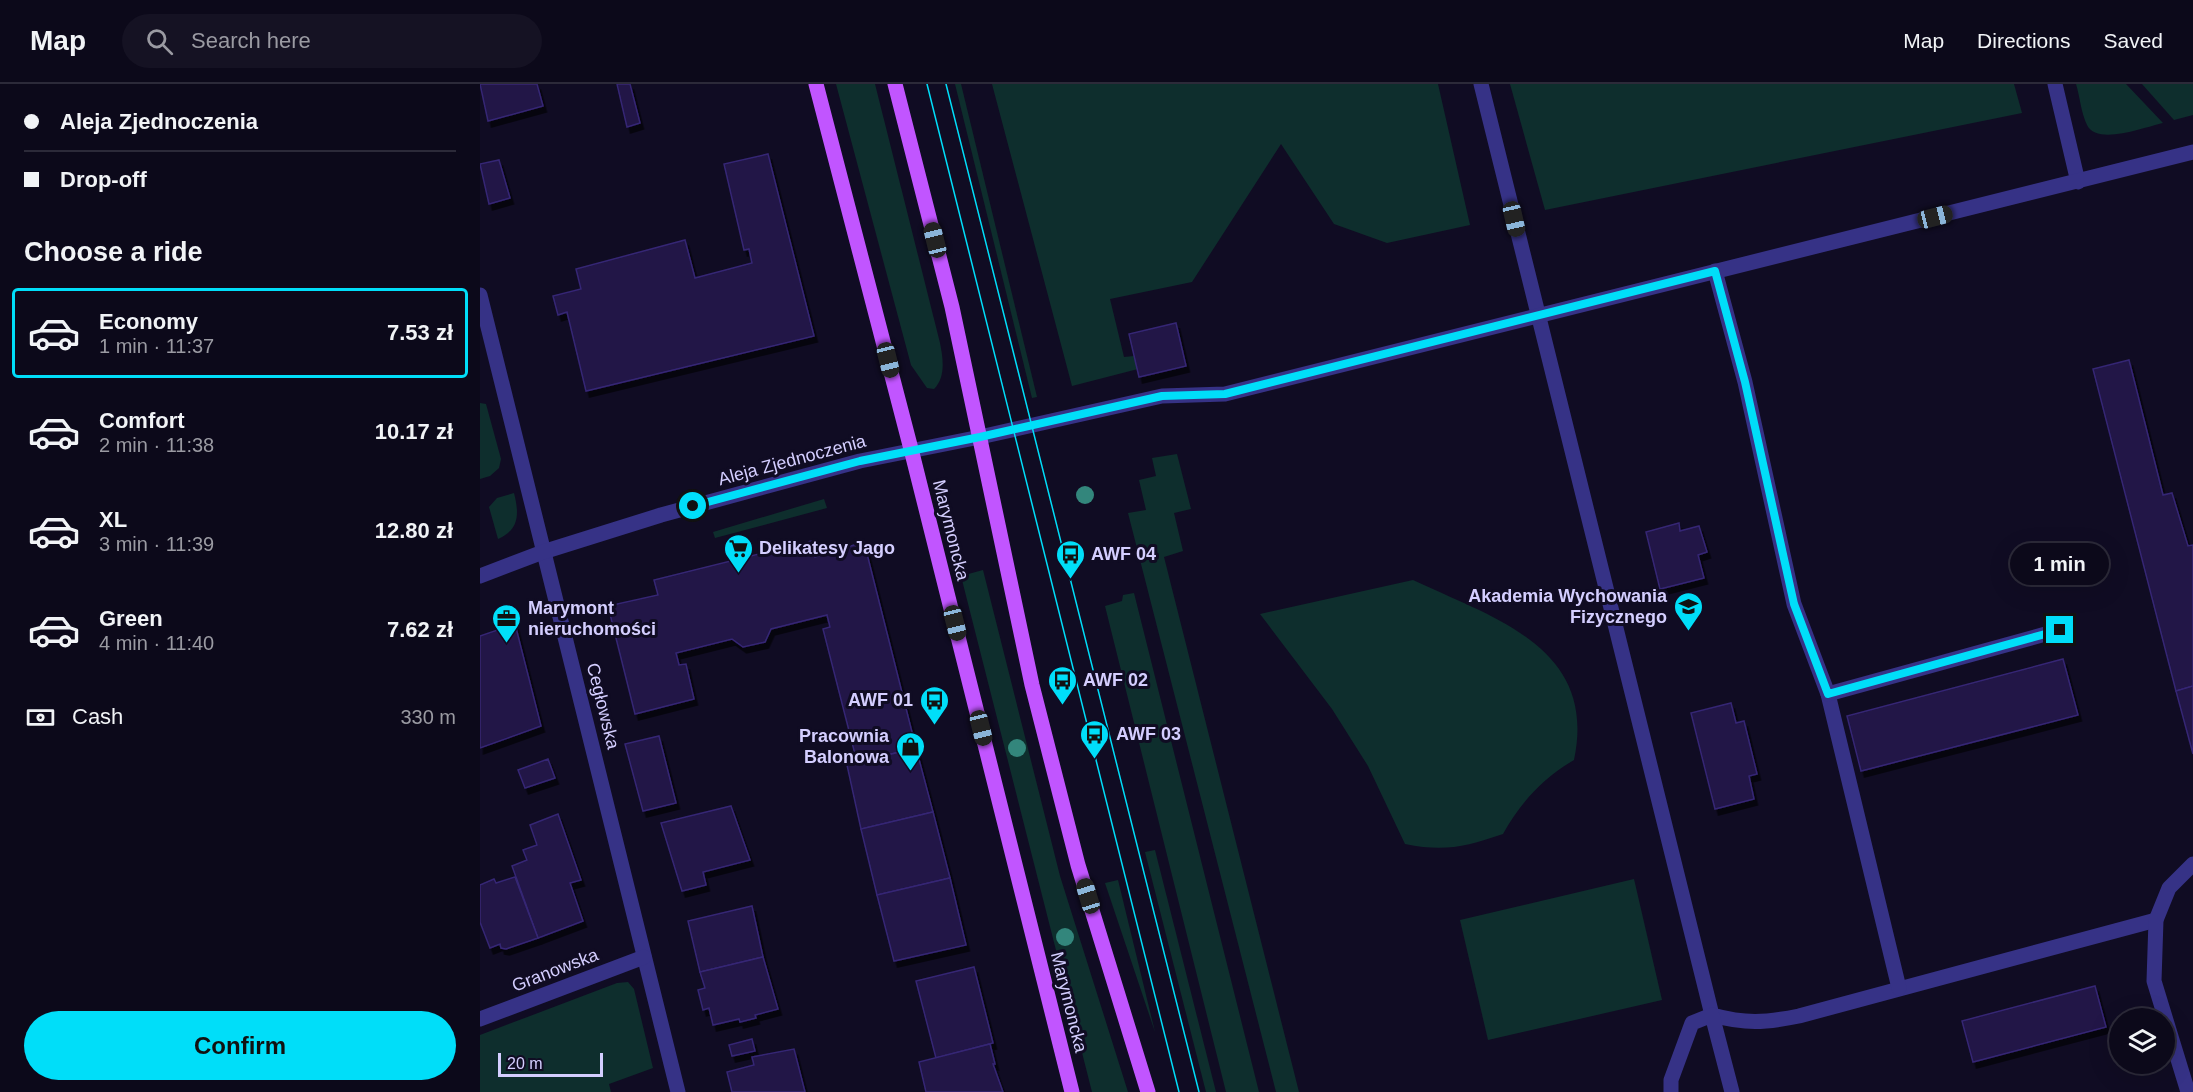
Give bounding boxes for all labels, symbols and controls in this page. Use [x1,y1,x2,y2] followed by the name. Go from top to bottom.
[122,14,542,68] search box
[30,25,86,56] text: Map
[143,25,176,58] icon: search
[191,28,311,53] text: Search here
[1903,29,1944,52] text: Map
[1977,29,2070,52] text: Directions
[2103,29,2163,52] text: Saved
[60,109,258,134] text: Aleja Zjednoczenia
[60,167,147,192] text: Drop-off
[1501,199,1527,239] car
[1915,204,1955,230] car
[922,220,948,260] car
[24,237,203,267] text: Choose a ride
[27,306,81,360] icon: car
[99,309,198,334] text: Economy
[387,320,453,345] text: 7.53 zł
[99,335,214,357] text: 1 min · 11:37
[875,340,901,380] car
[27,405,81,459] icon: car
[99,408,185,433] text: Comfort
[375,419,453,444] text: 10.17 zł
[716,430,869,489] street label: Aleja Zjednoczenia
[99,434,214,456] text: 2 min · 11:38
[929,478,973,583] street label: Marymoncka
[679,492,706,519] route start
[27,504,81,558] icon: car
[99,507,127,532] text: XL
[375,518,453,543] text: 12.80 zł
[722,532,754,574] supermarket icon: Delikatesy Jago
[99,533,214,555] text: 3 min · 11:39
[759,538,895,558] place label: Delikatesy Jago
[1054,538,1086,580] bus stop icon: AWF 04
[2010,543,2110,585] callout: 1 min
[1091,544,1156,564] place label: AWF 04
[2033,553,2086,575] text: 1 min
[1468,586,1668,627] place label: Akademia Wychowania Fizycznego
[1672,590,1704,632] school or university icon: Akademia Wychowania Fizycznego
[528,598,656,639] place label: Marymont nieruchomości
[491,602,523,644] office icon: Marymont nieruchomości
[27,603,81,657] icon: car
[942,603,968,643] car
[99,606,163,631] text: Green
[2046,616,2073,643] route end
[387,617,453,642] text: 7.62 zł
[99,632,214,654] text: 4 min · 11:40
[583,661,624,752] street label: Cegłowska
[1046,664,1078,706] bus stop icon: AWF 02
[1083,670,1148,690] place label: AWF 02
[918,684,950,726] bus stop icon: AWF 01
[848,690,913,710] place label: AWF 01
[24,701,57,734] icon: cash
[72,704,123,729] text: Cash
[400,706,456,728] text: 330 m
[968,708,994,748] car
[1079,718,1111,760] bus stop icon: AWF 03
[1116,724,1181,744] place label: AWF 03
[799,726,890,767] place label: Pracownia Balonowa
[894,730,926,772] shop icon: Pracownia Balonowa
[1074,876,1102,916] car
[509,944,602,996] street label: Granowska
[1047,950,1091,1055] street label: Marymoncka
[2109,1008,2175,1074] map controls
[2109,1008,2175,1074] button: layers
[24,1011,456,1080] button: Confirm
[498,1050,603,1078] scale bar
[507,1055,543,1072] text: 20 m

